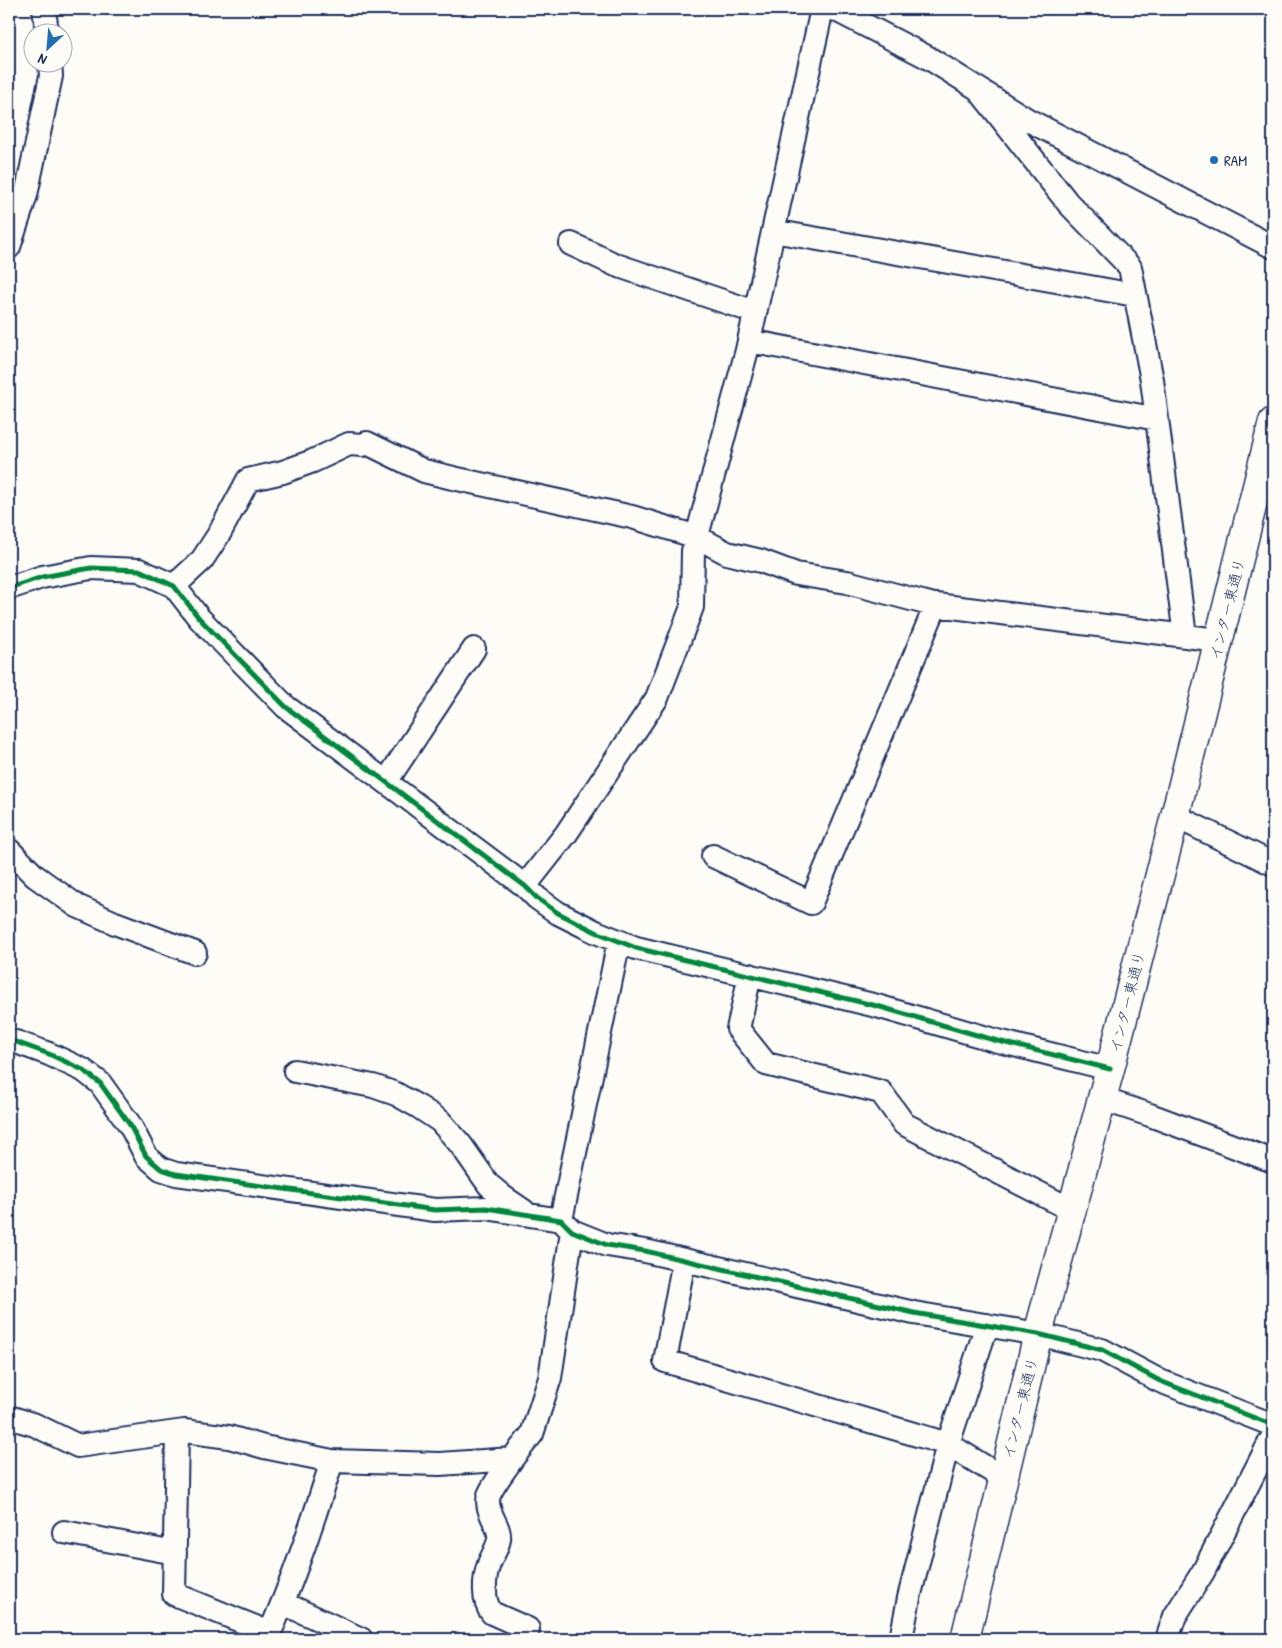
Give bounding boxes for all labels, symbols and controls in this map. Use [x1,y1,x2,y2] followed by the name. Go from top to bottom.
[22,22,72,72] north arrow
[34,50,50,70] text: N
[1224,150,1247,171] place label: RAM
[1208,154,1220,166] marker: RAM
[1204,556,1250,662] street label: インター東通り
[1104,949,1150,1055] street label: インター東通り
[997,1355,1043,1461] street label: インター東通り

